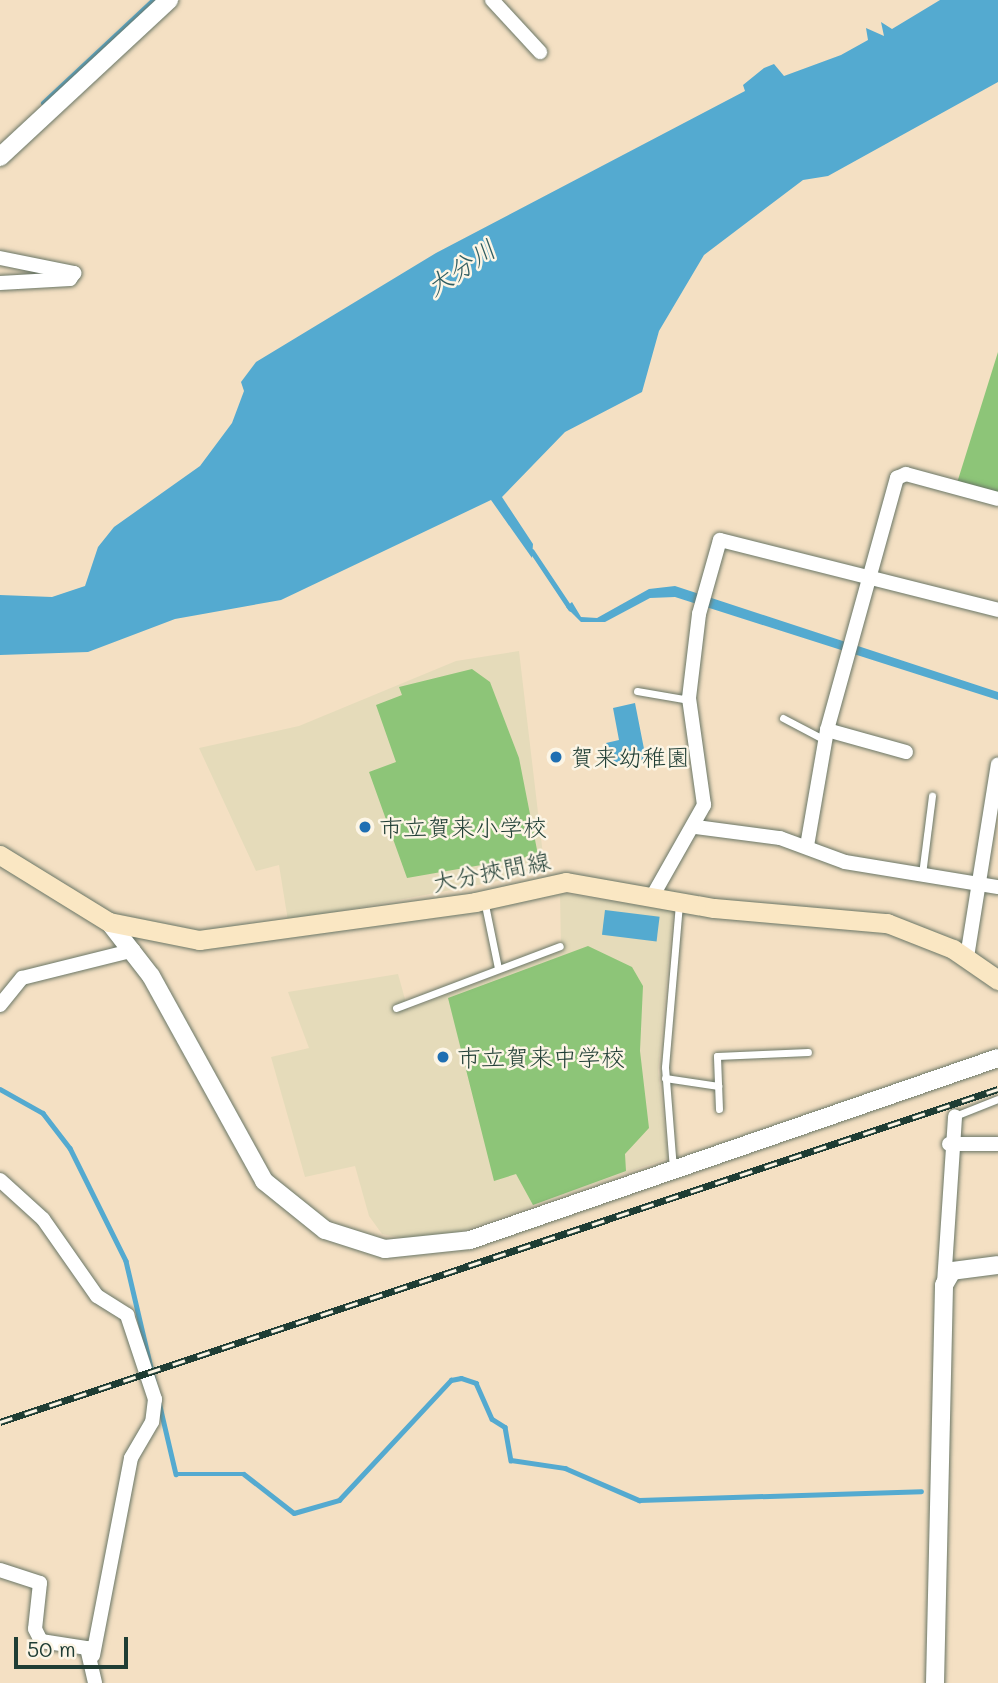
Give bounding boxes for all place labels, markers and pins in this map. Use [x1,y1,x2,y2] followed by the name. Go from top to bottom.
[570,743,690,771] place label: 賀来幼稚園
[548,749,564,765] marker: 賀来幼稚園
[379,813,547,841] place label: 市立賀来小学校
[357,819,373,835] marker: 市立賀来小学校
[457,1043,625,1071] place label: 市立賀来中学校
[435,1049,451,1065] marker: 市立賀来中学校

